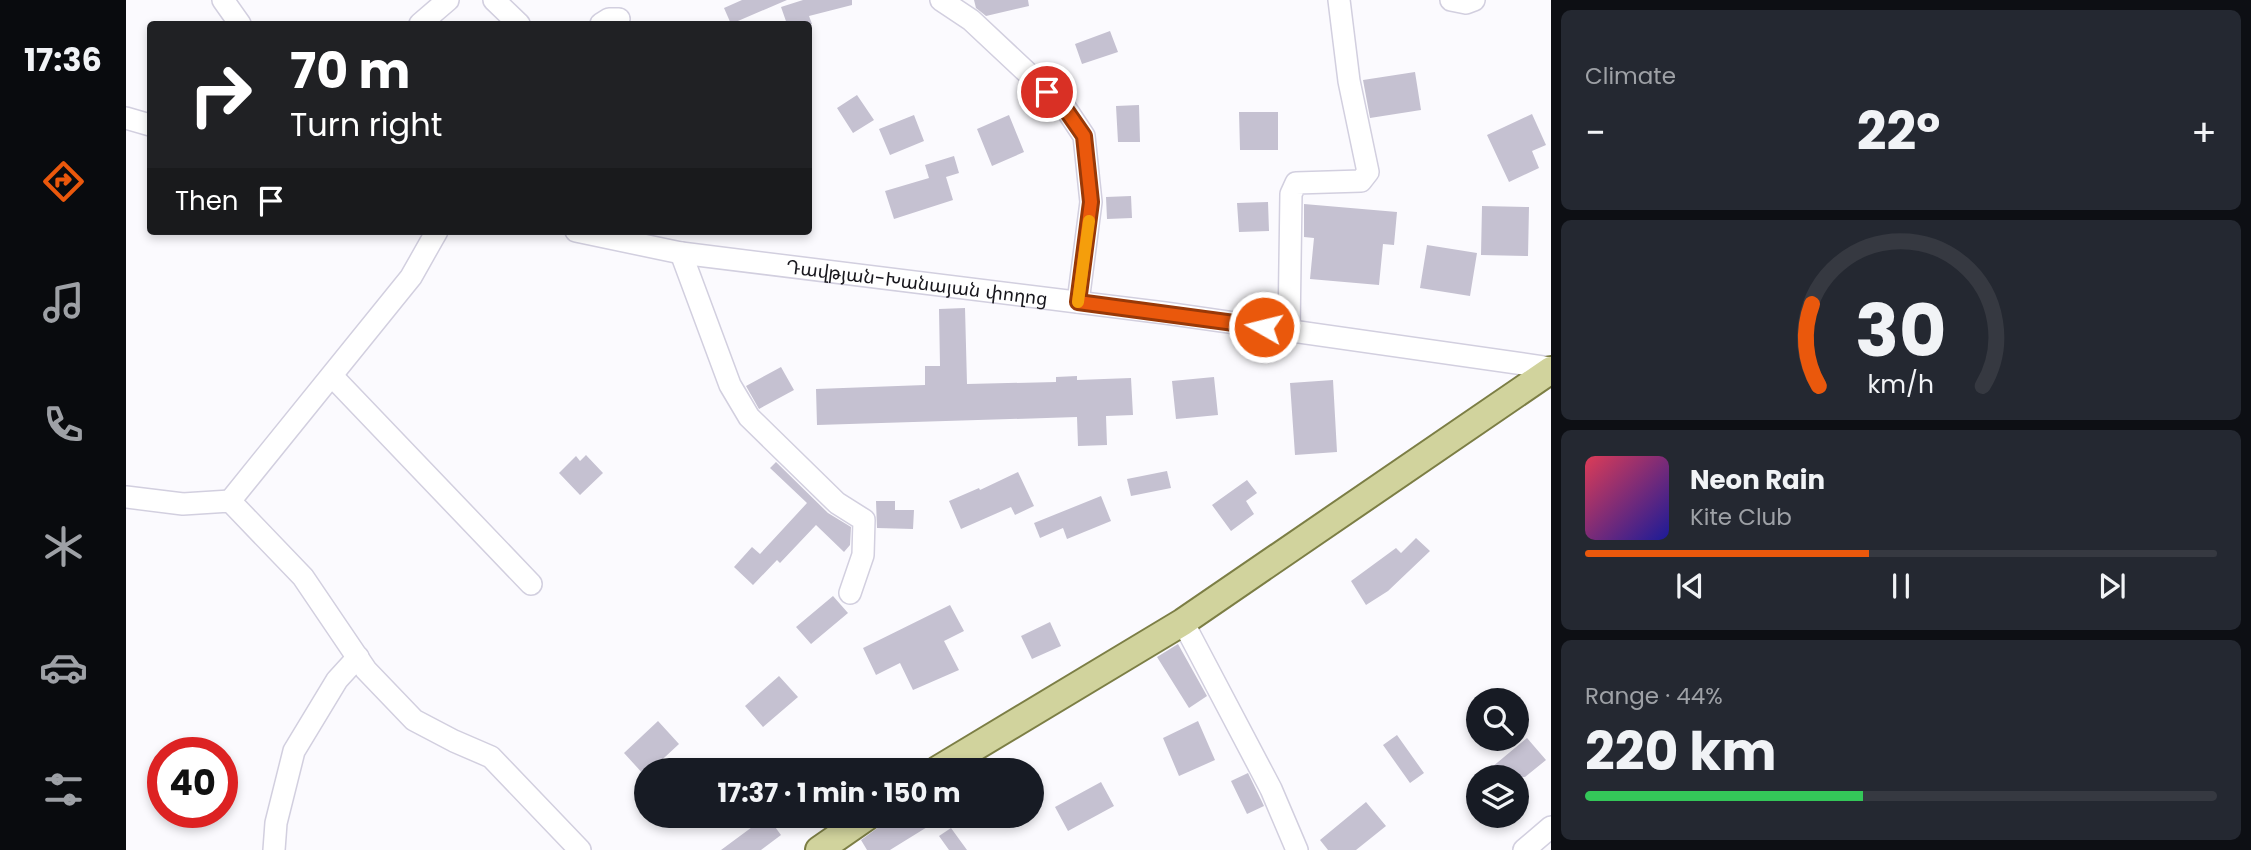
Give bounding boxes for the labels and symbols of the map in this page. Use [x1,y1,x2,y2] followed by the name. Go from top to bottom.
[1017,62,1077,122] pin
[784,253,1049,312] street label: Դավթյան-Խանայան փողոց
[1227,290,1301,364] position arrow
[147,737,238,828] speed limit sign: 40

